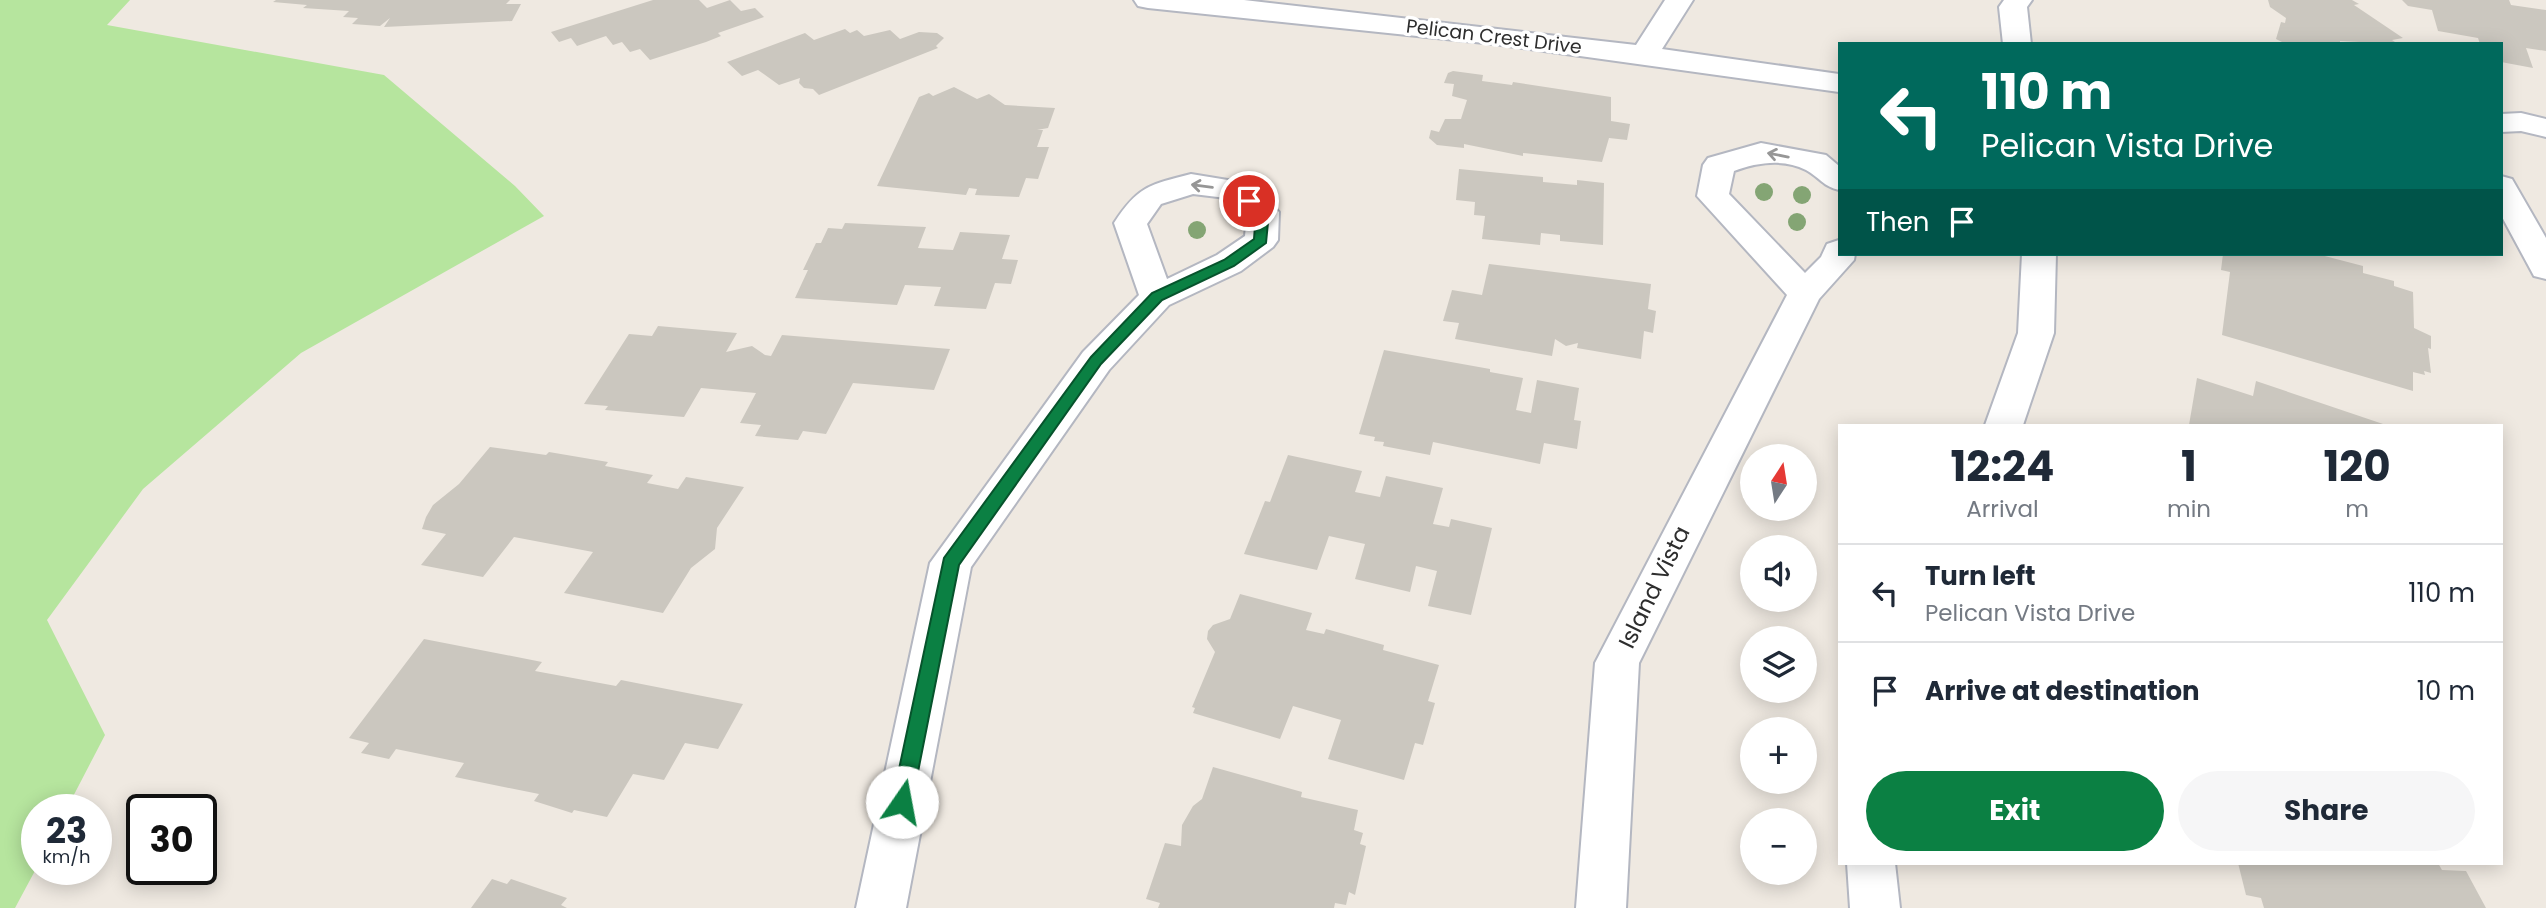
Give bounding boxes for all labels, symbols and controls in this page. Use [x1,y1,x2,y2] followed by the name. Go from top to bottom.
[1405,12,1583,61] street label: Pelican Crest Drive
[1981,58,2112,126] text: 110 m
[1866,70,1957,161] icon: left
[1981,123,2273,168] text: Pelican Vista Drive
[1767,147,1790,161] one-way arrow
[1219,171,1279,231] pin
[1192,179,1214,192] one-way arrow
[1230,182,1268,220] icon: arrive
[1943,203,1981,241] icon: arrive
[1866,204,1929,240] text: Then
[1950,437,2055,496] text: 12:24
[2181,437,2197,496] text: 1
[2323,437,2391,496] text: 120
[1740,444,1816,522] north arrow
[1740,444,1817,885] map controls
[1966,493,2039,525] text: Arrival
[2167,493,2211,525] text: min
[2345,493,2369,525] text: m
[1611,520,1697,654] street label: Island Vista
[1740,535,1817,612] button: sound
[1925,558,2036,594] text: Turn left
[1866,574,1904,612] icon: left
[2408,575,2475,611] text: 110 m
[1925,597,2135,629] text: Pelican Vista Drive
[1740,626,1817,703] button: layers
[1866,672,1904,710] icon: arrive
[1925,673,2200,709] text: Arrive at destination
[2417,673,2475,709] text: 10 m
[1740,717,1817,794] button: +
[865,765,939,839] position arrow
[1866,771,2164,851] button: Exit
[2178,771,2475,851] button: Share
[126,794,217,885] speed limit sign: 30
[46,806,87,855] text: 23
[1740,808,1817,885] button: −
[43,844,90,869] text: km/h

